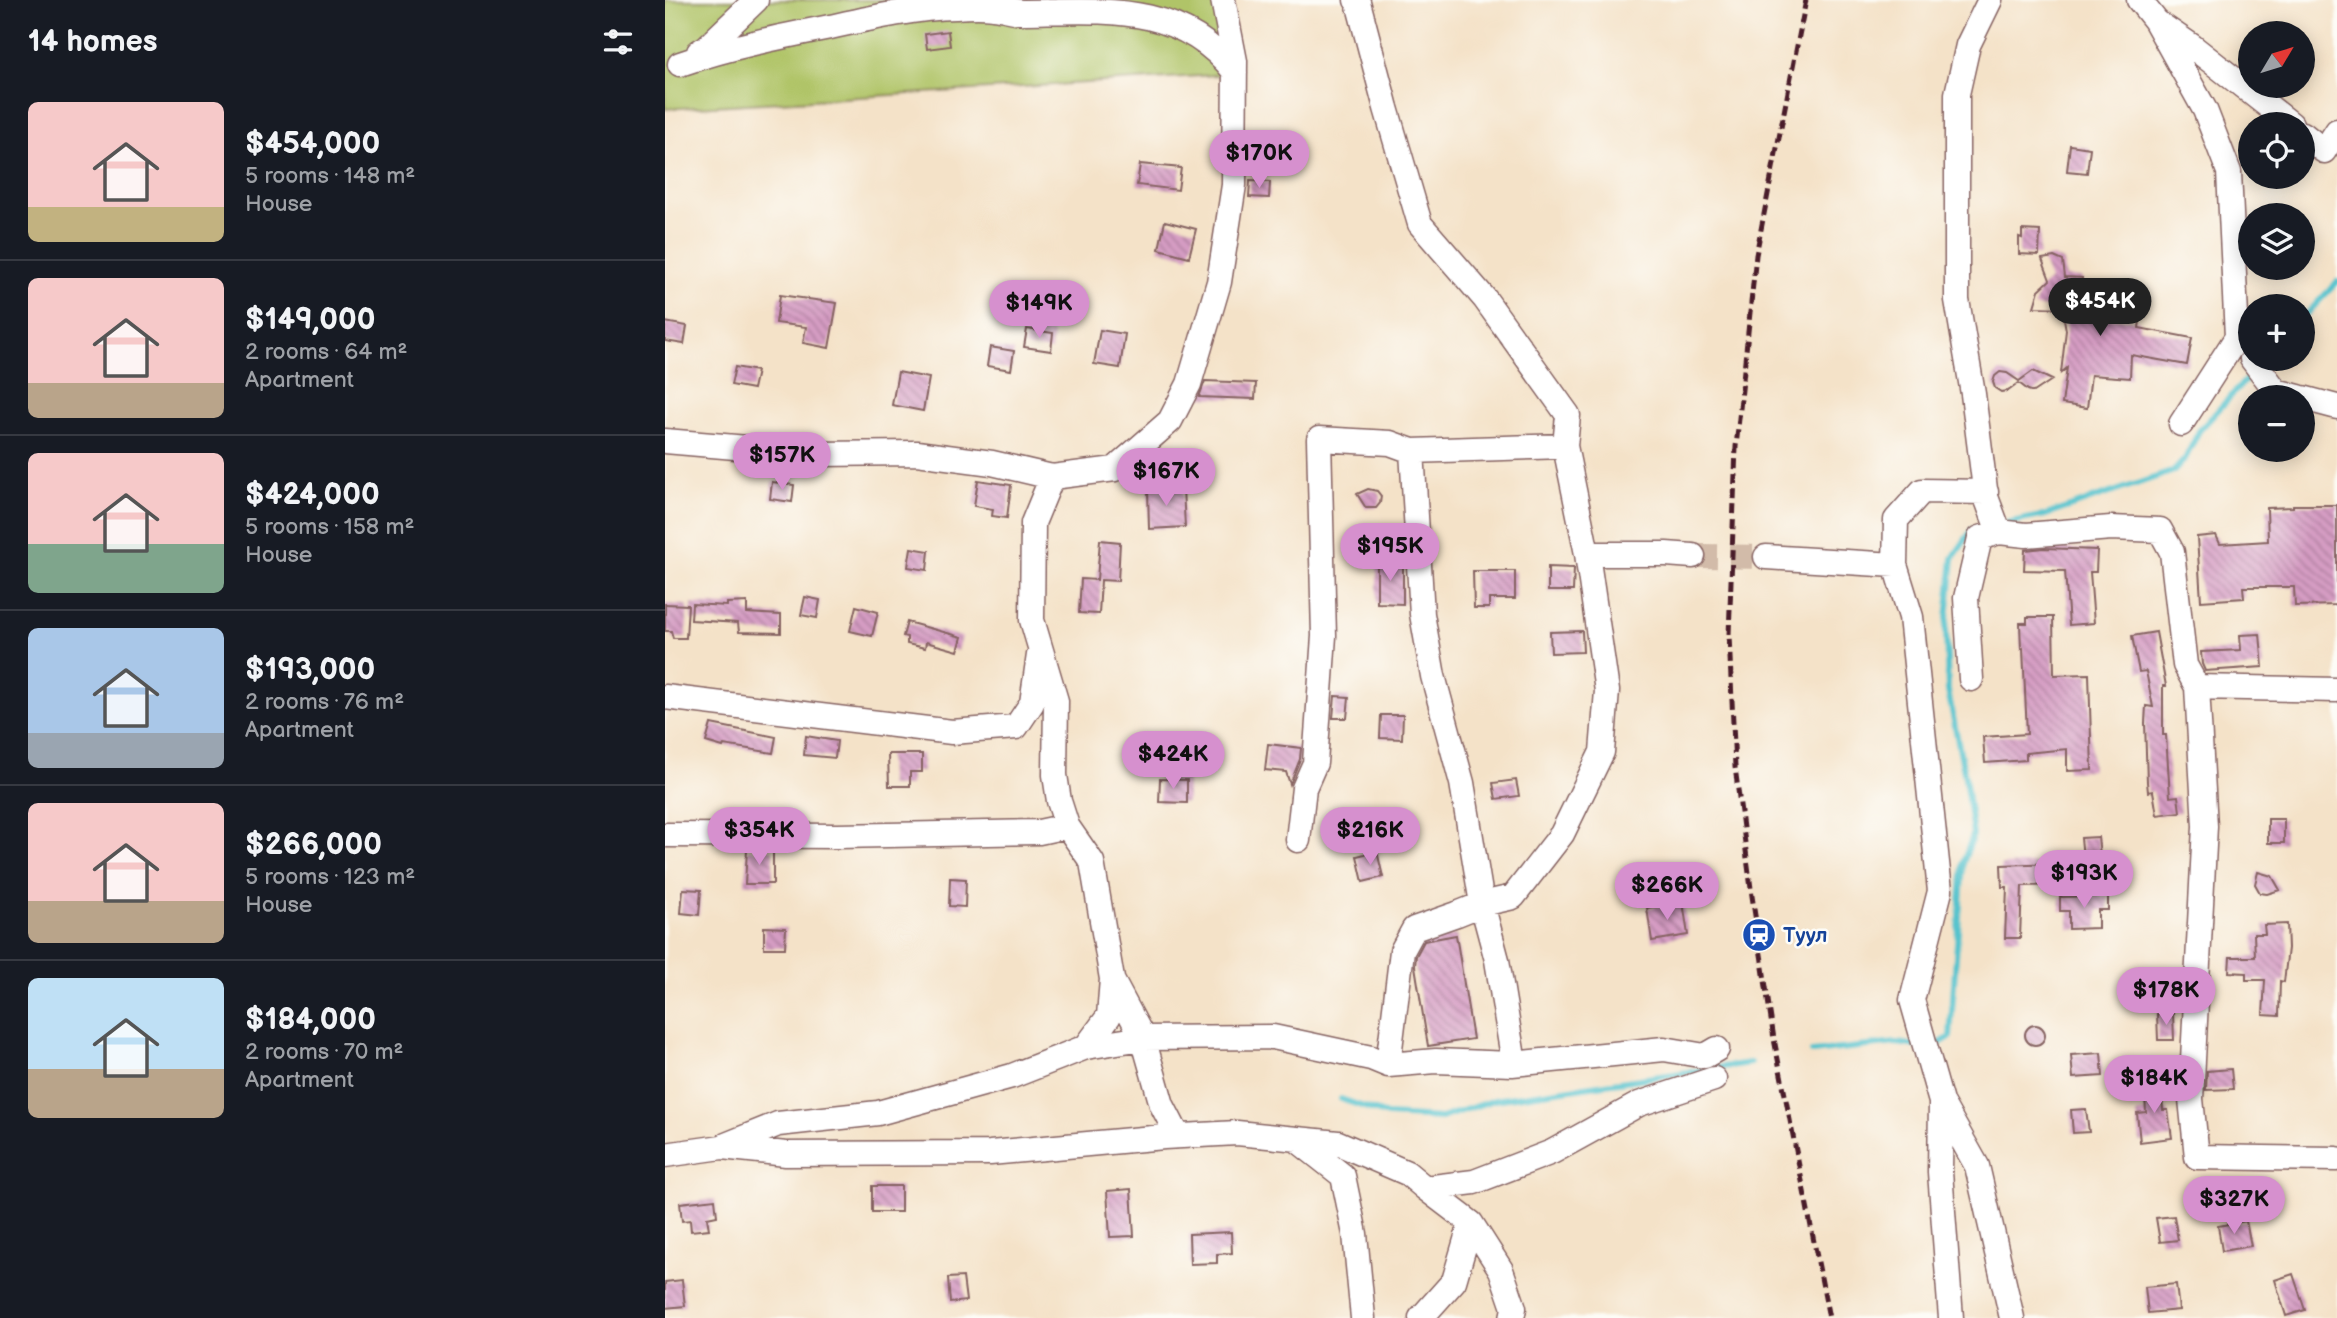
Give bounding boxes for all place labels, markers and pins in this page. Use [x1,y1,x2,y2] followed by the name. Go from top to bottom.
[1210,130,1308,190] pin: $170K
[2051,278,2149,338] pin: $454K
[990,280,1088,340] pin: $149K
[733,433,831,492] pin: $157K
[1117,448,1215,508] pin: $167K
[1341,524,1439,583] pin: $195K
[1124,732,1222,791] pin: $424K
[710,808,808,867] pin: $354K
[1321,808,1419,867] pin: $216K
[2035,850,2133,910] pin: $193K
[1618,862,1716,922] pin: $266K
[1740,916,1778,954] station icon: Туул
[1783,923,1827,948] place label: Туул
[2117,968,2215,1027] pin: $178K
[2105,1056,2203,1115] pin: $184K
[2185,1176,2283,1236] pin: $327K

